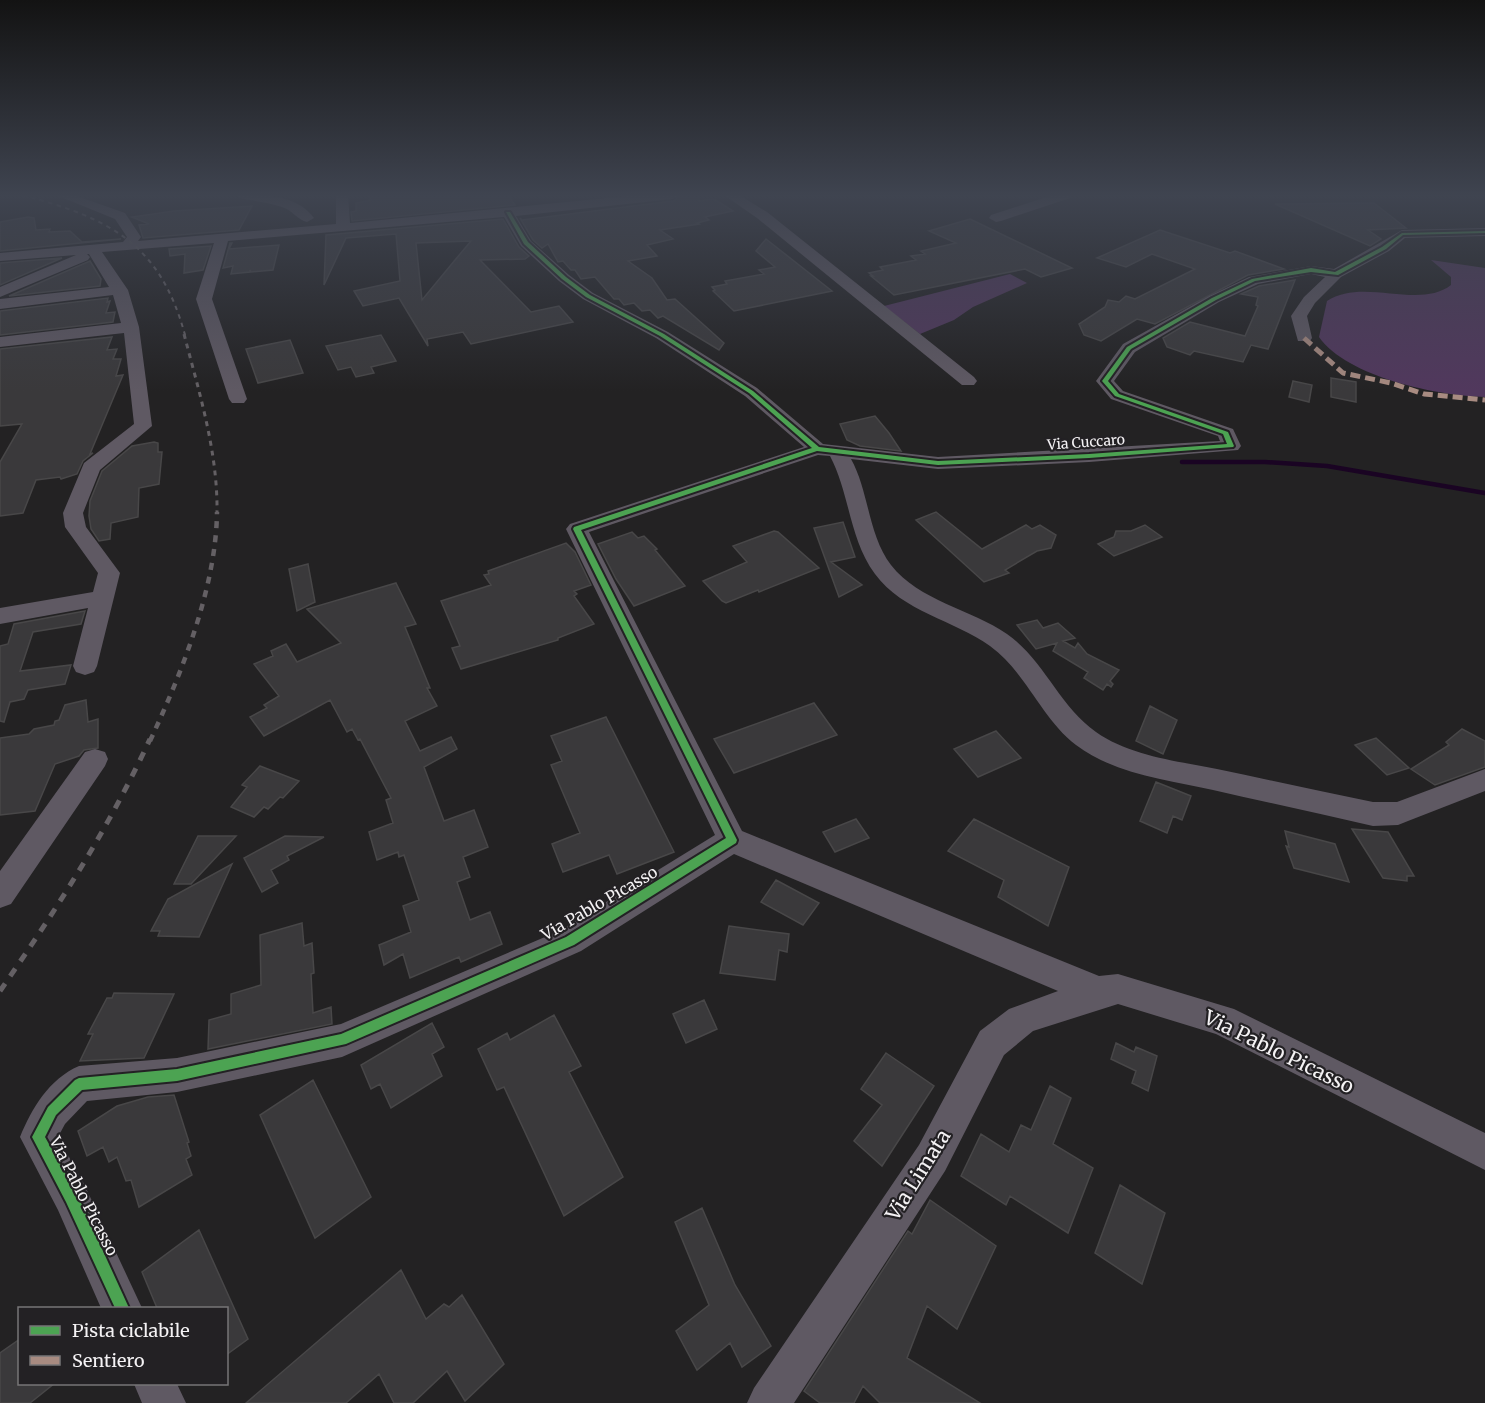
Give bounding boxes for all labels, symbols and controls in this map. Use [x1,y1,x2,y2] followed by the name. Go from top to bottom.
[1046,430,1125,454] street label: Via Cuccaro
[536,862,661,945] street label: Via Pablo Picasso
[1199,1004,1359,1099] street label: Via Pablo Picasso
[879,1124,956,1226] street label: Via Limata
[45,1132,123,1259] street label: Via Pablo Picasso
[18,1307,228,1385] legend
[72,1319,190,1342] text: Pista ciclabile
[72,1349,144,1372] text: Sentiero

